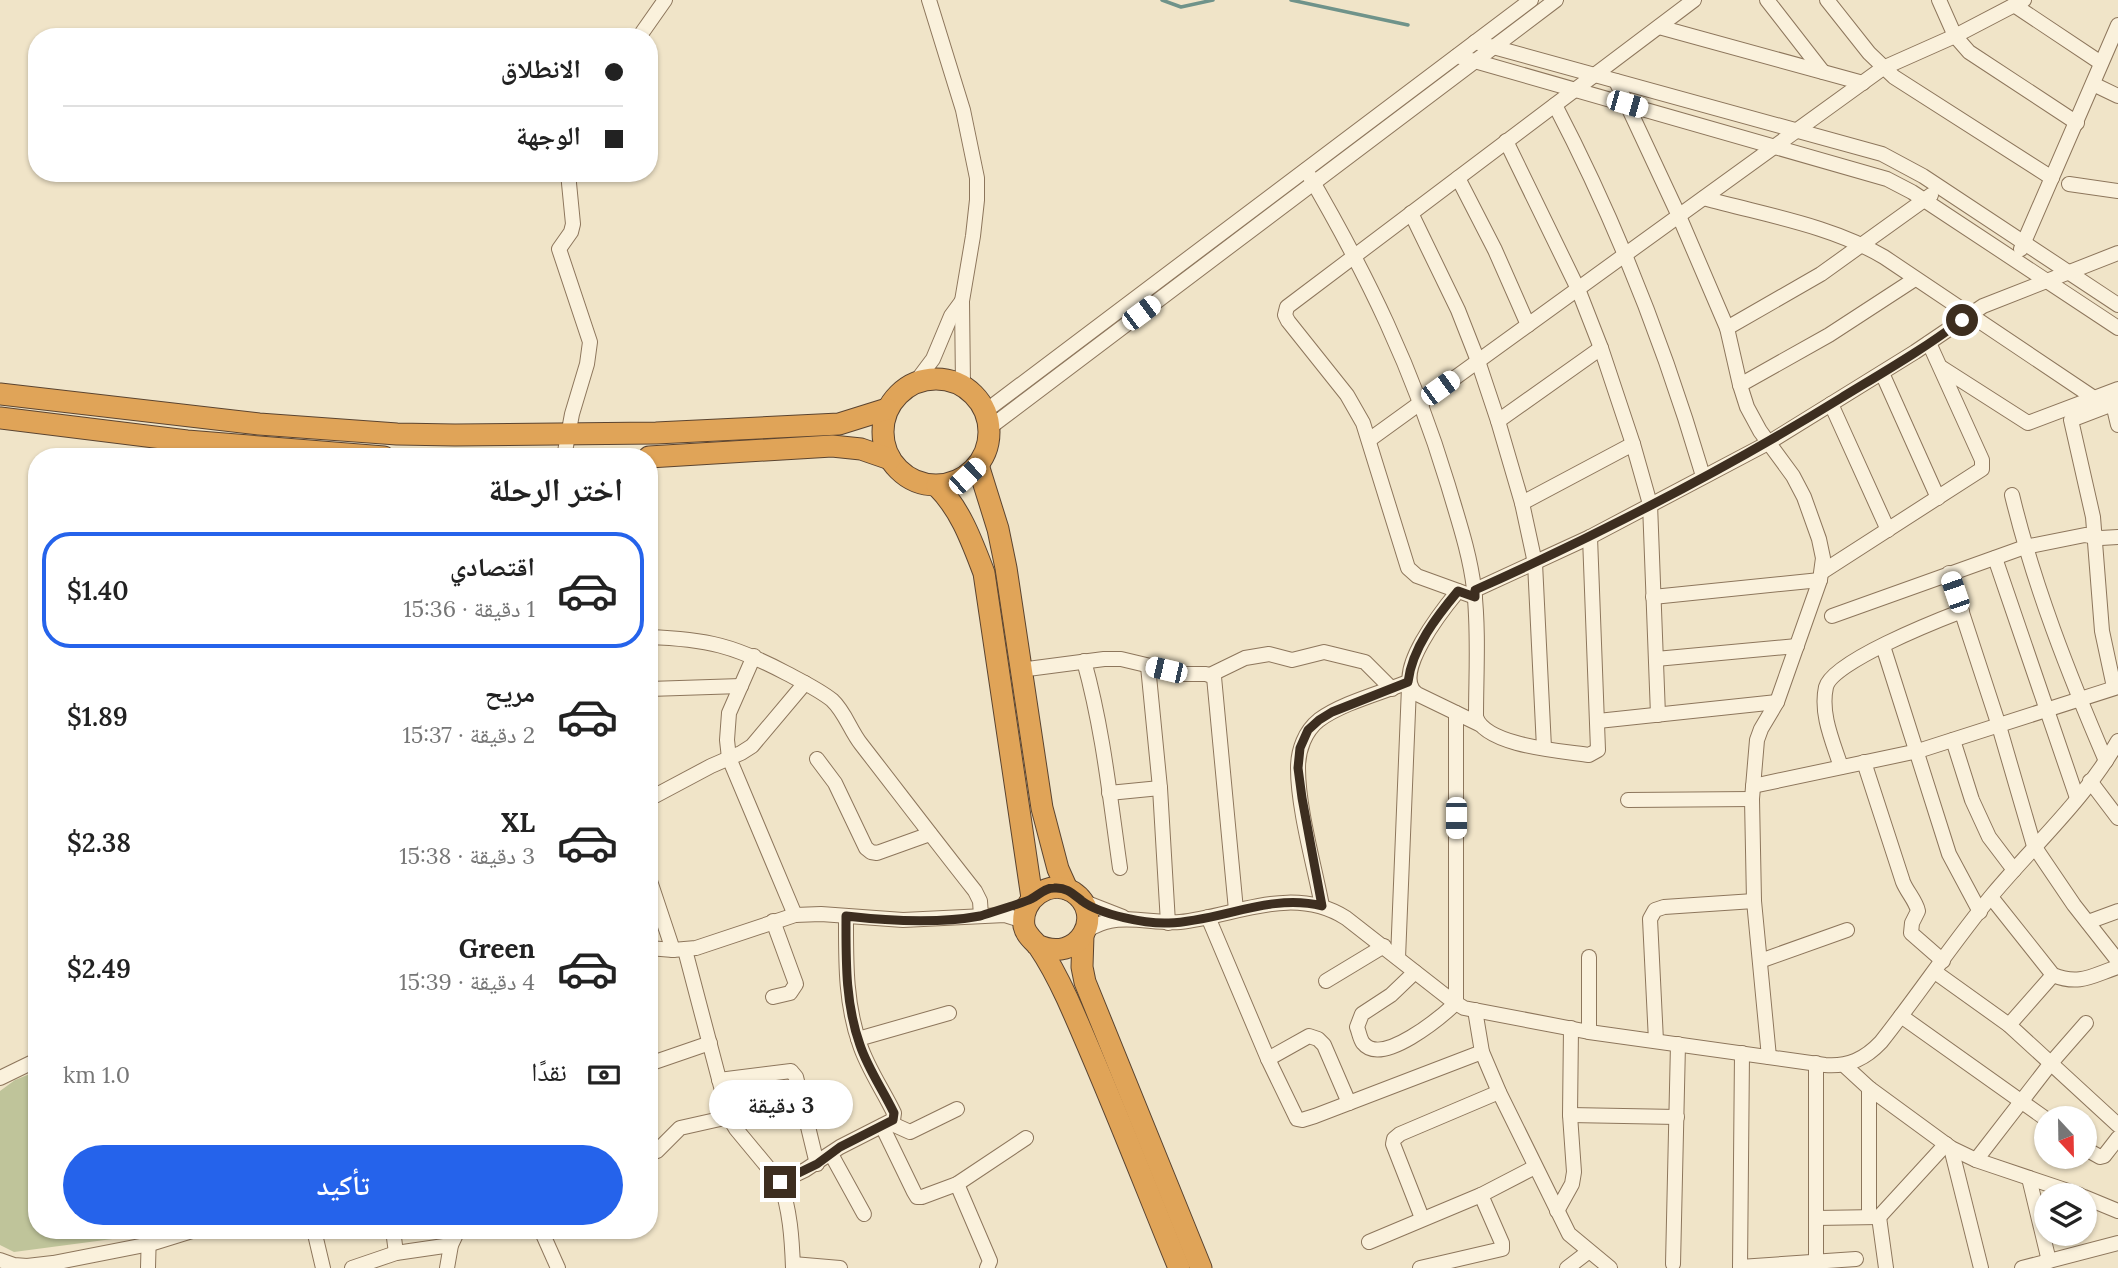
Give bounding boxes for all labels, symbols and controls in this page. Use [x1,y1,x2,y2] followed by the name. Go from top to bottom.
[501,52,581,85] text: الانطلاق
[1604,88,1651,120] car
[516,119,581,152] text: الوجهة
[1118,292,1165,334] car
[1946,304,1978,336] route start
[1417,367,1464,409] car
[945,454,990,498] car
[488,469,623,510] text: اختر الرحلة
[450,550,535,583] text: اقتصادي
[556,559,619,622] icon: car
[1939,569,1972,615] car
[67,574,129,607] text: $1.40
[403,594,535,623] text: 1 دقيقة · 15:36
[1144,655,1189,685] car
[485,676,535,709] text: مريح
[556,685,619,748] icon: car
[67,700,128,733] text: $1.89
[402,720,535,749] text: 2 دقيقة · 15:37
[1446,797,1467,839] car
[501,806,535,839] text: XL
[556,811,619,874] icon: car
[67,826,131,859] text: $2.38
[399,841,535,870] text: 3 دقيقة · 15:38
[459,932,535,965] text: Green
[556,937,619,1000] icon: car
[67,952,131,985] text: $2.49
[399,967,535,996] text: 4 دقيقة · 15:39
[531,1055,567,1088] text: نقدًا
[585,1056,623,1094] icon: cash
[63,1060,130,1089] text: 1.0 km
[708,1080,852,1130] callout: 3 دقيقة
[748,1090,814,1119] text: 3 دقيقة
[2034,1106,2096,1169] north arrow
[2034,1106,2097,1246] map controls
[63,1145,623,1225] button: تأكيد
[764,1166,796,1198] route end
[2034,1183,2097,1246] button: layers

